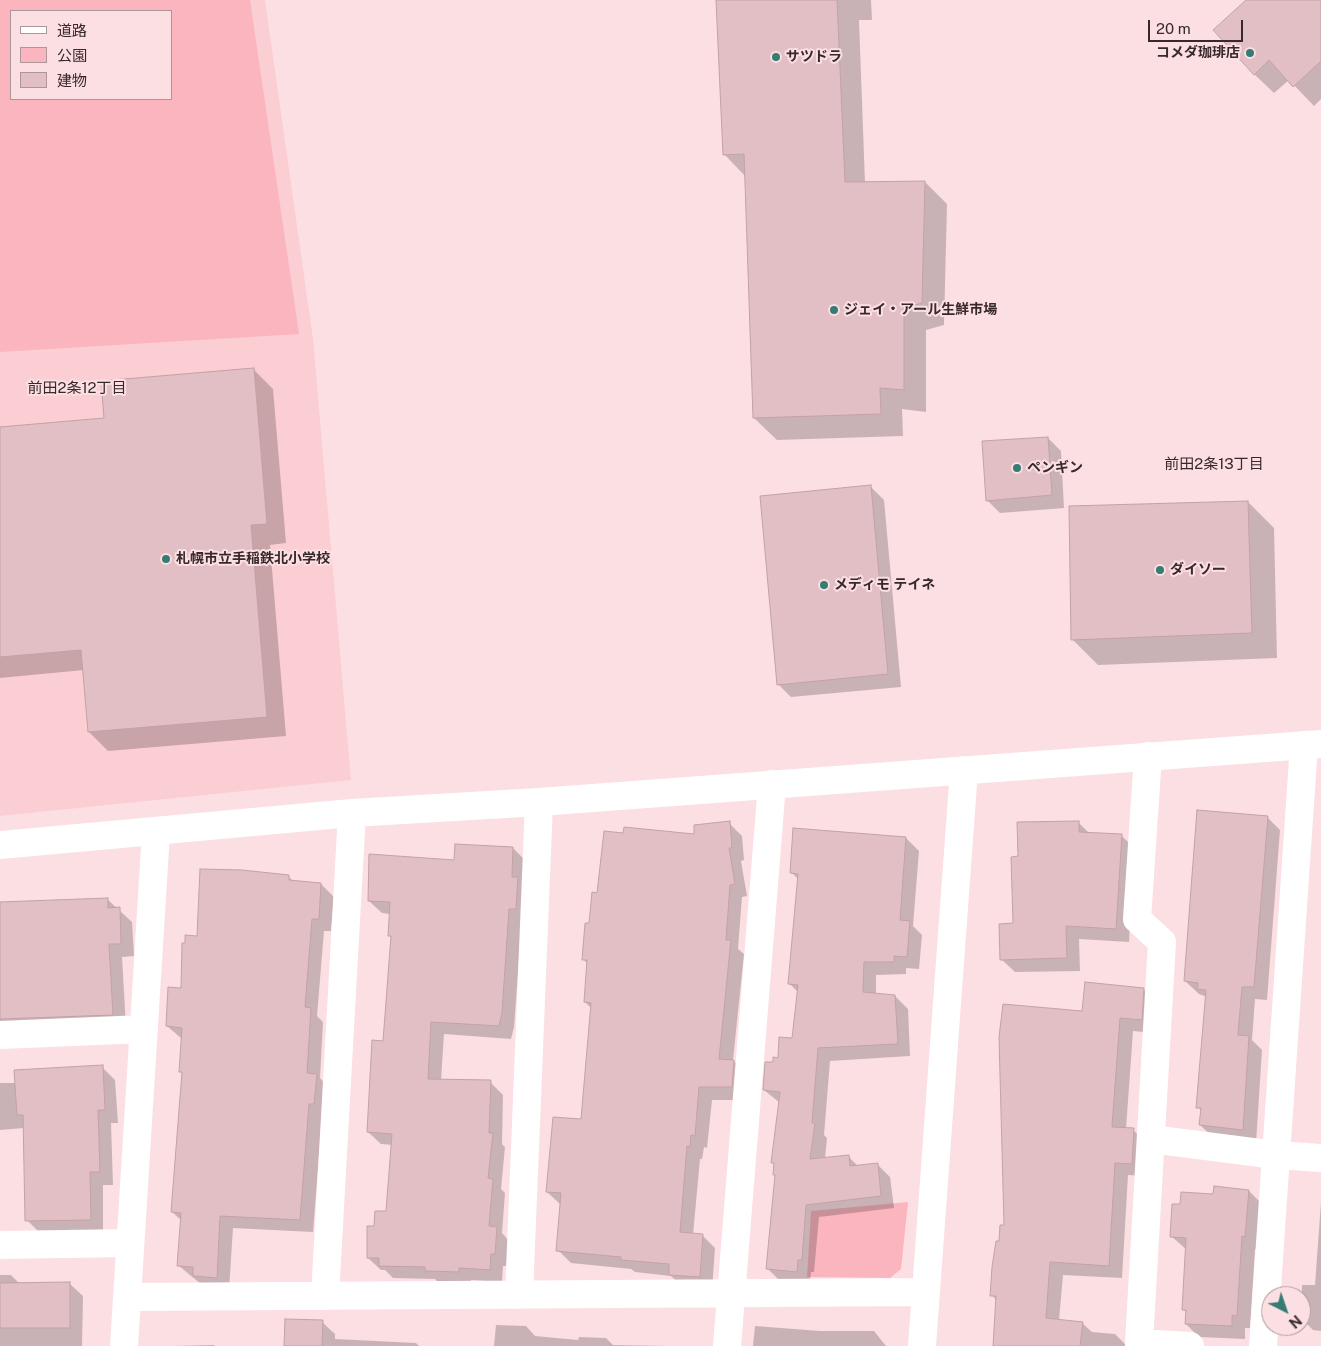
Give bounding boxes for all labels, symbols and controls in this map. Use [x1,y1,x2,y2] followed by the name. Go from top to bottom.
[10,10,172,100] legend
[1151,10,1246,42] scale bar
[1156,20,1191,37] text: 20 m
[57,22,87,39] text: 道路
[1156,45,1240,61] place label: コメダ珈琲店
[57,47,87,64] text: 公園
[1244,47,1256,59] marker: コメダ珈琲店
[786,49,842,65] place label: サツドラ
[770,51,782,63] marker: サツドラ
[57,72,87,89] text: 建物
[844,302,997,318] place label: ジェイ・アール生鮮市場
[828,304,840,316] marker: ジェイ・アール生鮮市場
[28,379,126,397] district label: 前田2条12丁目
[1164,455,1264,473] district label: 前田2条13丁目
[1027,460,1083,476] place label: ペンギン
[1011,462,1023,474] marker: ペンギン
[176,551,330,567] place label: 札幌市立手稲鉄北小学校
[160,553,172,565] marker: 札幌市立手稲鉄北小学校
[1170,562,1226,578] place label: ダイソー
[1154,564,1166,576] marker: ダイソー
[834,577,935,593] place label: メディモ テイネ
[818,579,830,591] marker: メディモ テイネ
[1261,1286,1311,1336] north arrow
[1286,1312,1305,1331] text: N

